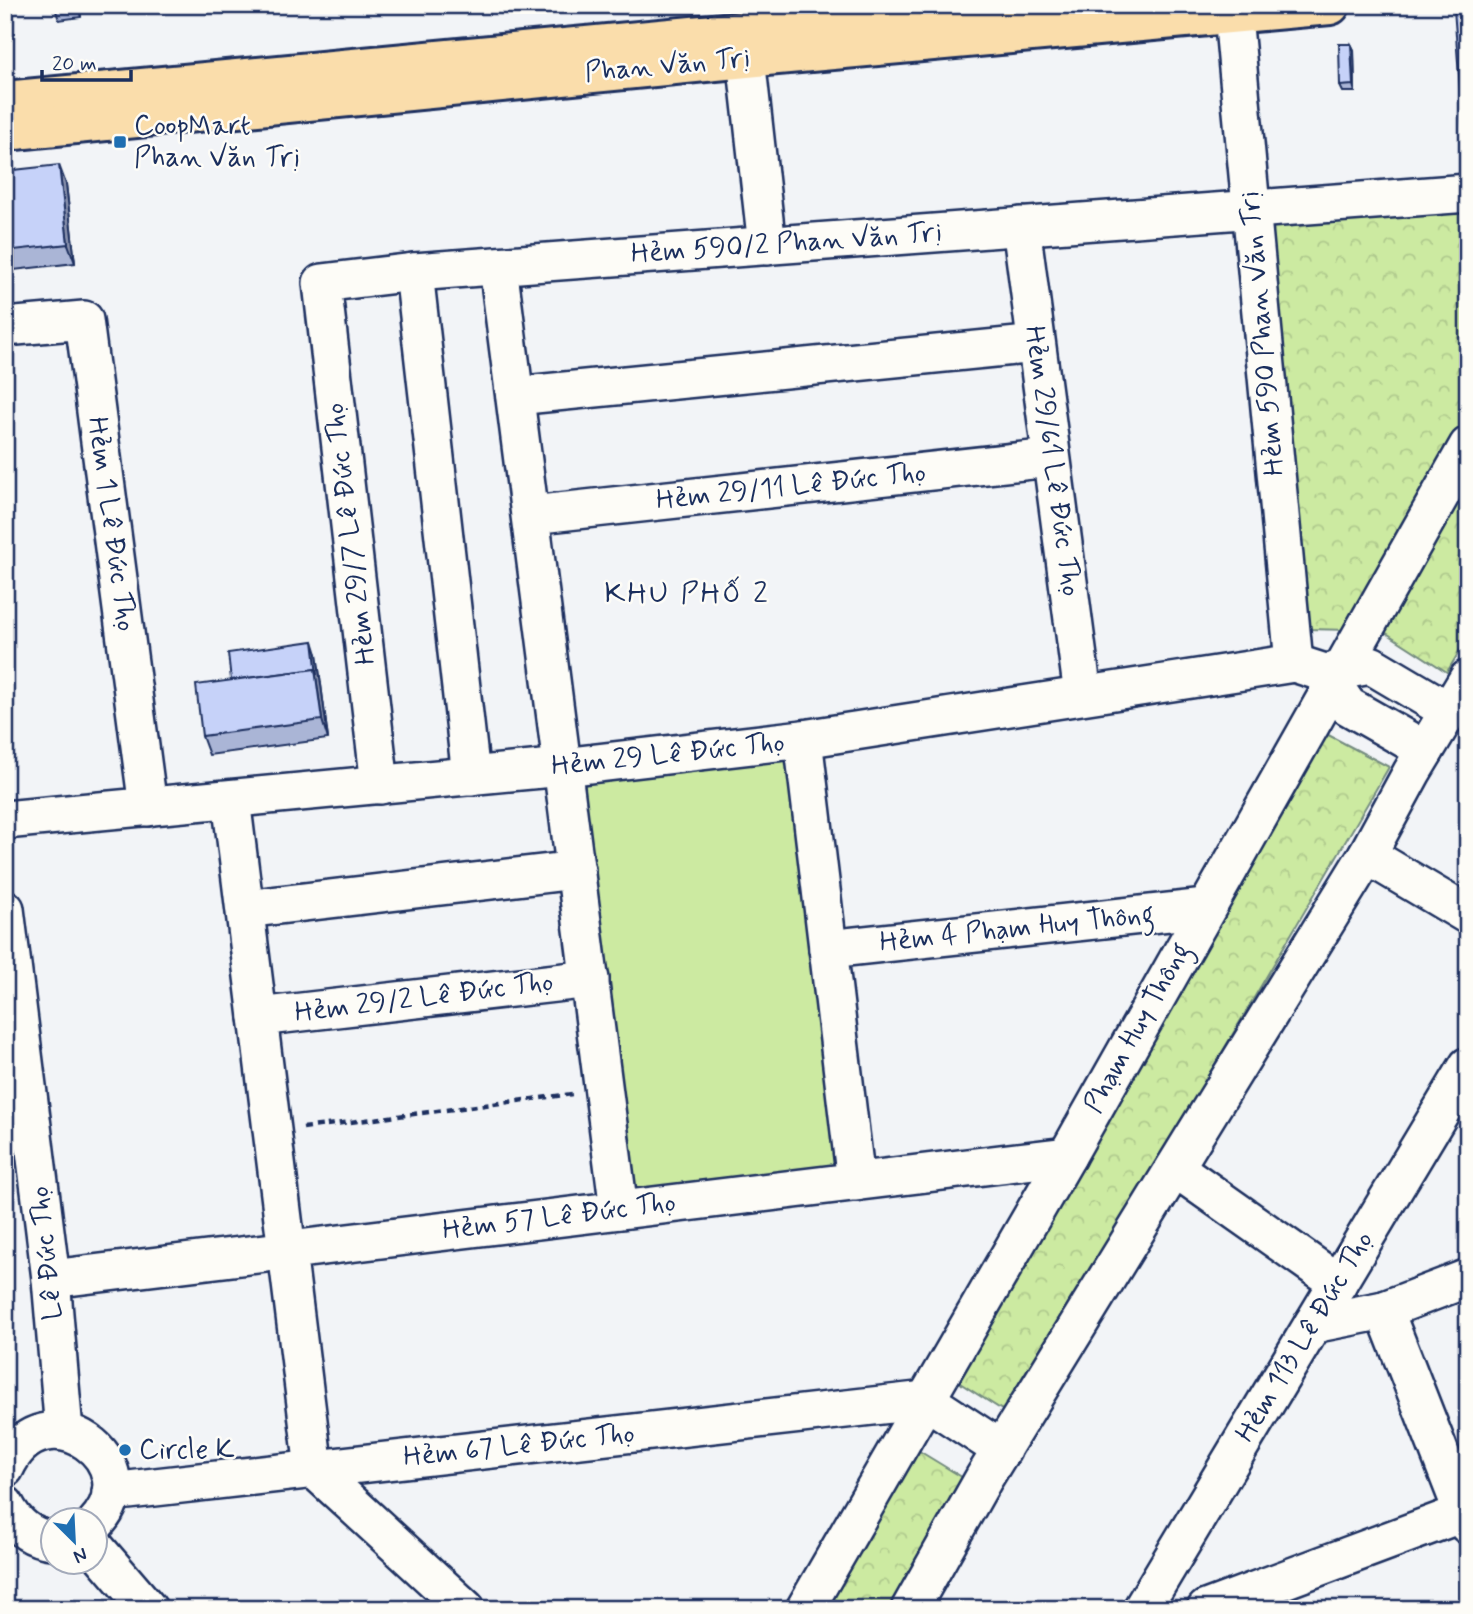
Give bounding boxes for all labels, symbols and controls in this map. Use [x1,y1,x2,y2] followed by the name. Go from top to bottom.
[42,38,131,82] scale bar
[583,40,751,92] street label: Phan Văn Trị
[52,50,97,78] text: 20 m
[134,108,299,177] place label: CoopMart Phan Văn Trị
[112,134,128,150] marker: CoopMart Phan Văn Trị
[1232,190,1294,478] street label: Hẻm 590 Phan Văn Trị
[630,215,942,273] street label: Hẻm 590/2 Phan Văn Trị
[1015,323,1089,599] street label: Hẻm 29/61 Lê Đức Thọ
[317,401,385,667] street label: Hẻm 29/7 Lê Đức Thọ
[78,414,144,634] street label: Hẻm 1 Lê Đức Thọ
[654,454,928,520] street label: Hẻm 29/11 Lê Đức Thọ
[604,574,770,613] district label: KHU PHỐ 2
[550,724,786,786] street label: Hẻm 29 Lê Đức Thọ
[878,896,1156,965] street label: Hẻm 4 Phạm Huy Thông
[1076,936,1203,1122] street label: Phạm Huy Thông
[293,964,555,1032] street label: Hẻm 29/2 Lê Đức Thọ
[22,1184,72,1322] street label: Lê Đức Thọ
[440,1184,678,1250] street label: Hẻm 57 Lê Đức Thọ
[1227,1225,1383,1449] street label: Hẻm 113 Lê Đức Thọ
[402,1415,636,1477] street label: Hẻm 67 Lê Đức Thọ
[139,1432,235,1469] place label: Circle K
[117,1442,133,1458] marker: Circle K
[38,1506,108,1576] north arrow
[69,1541,91,1569] text: N

